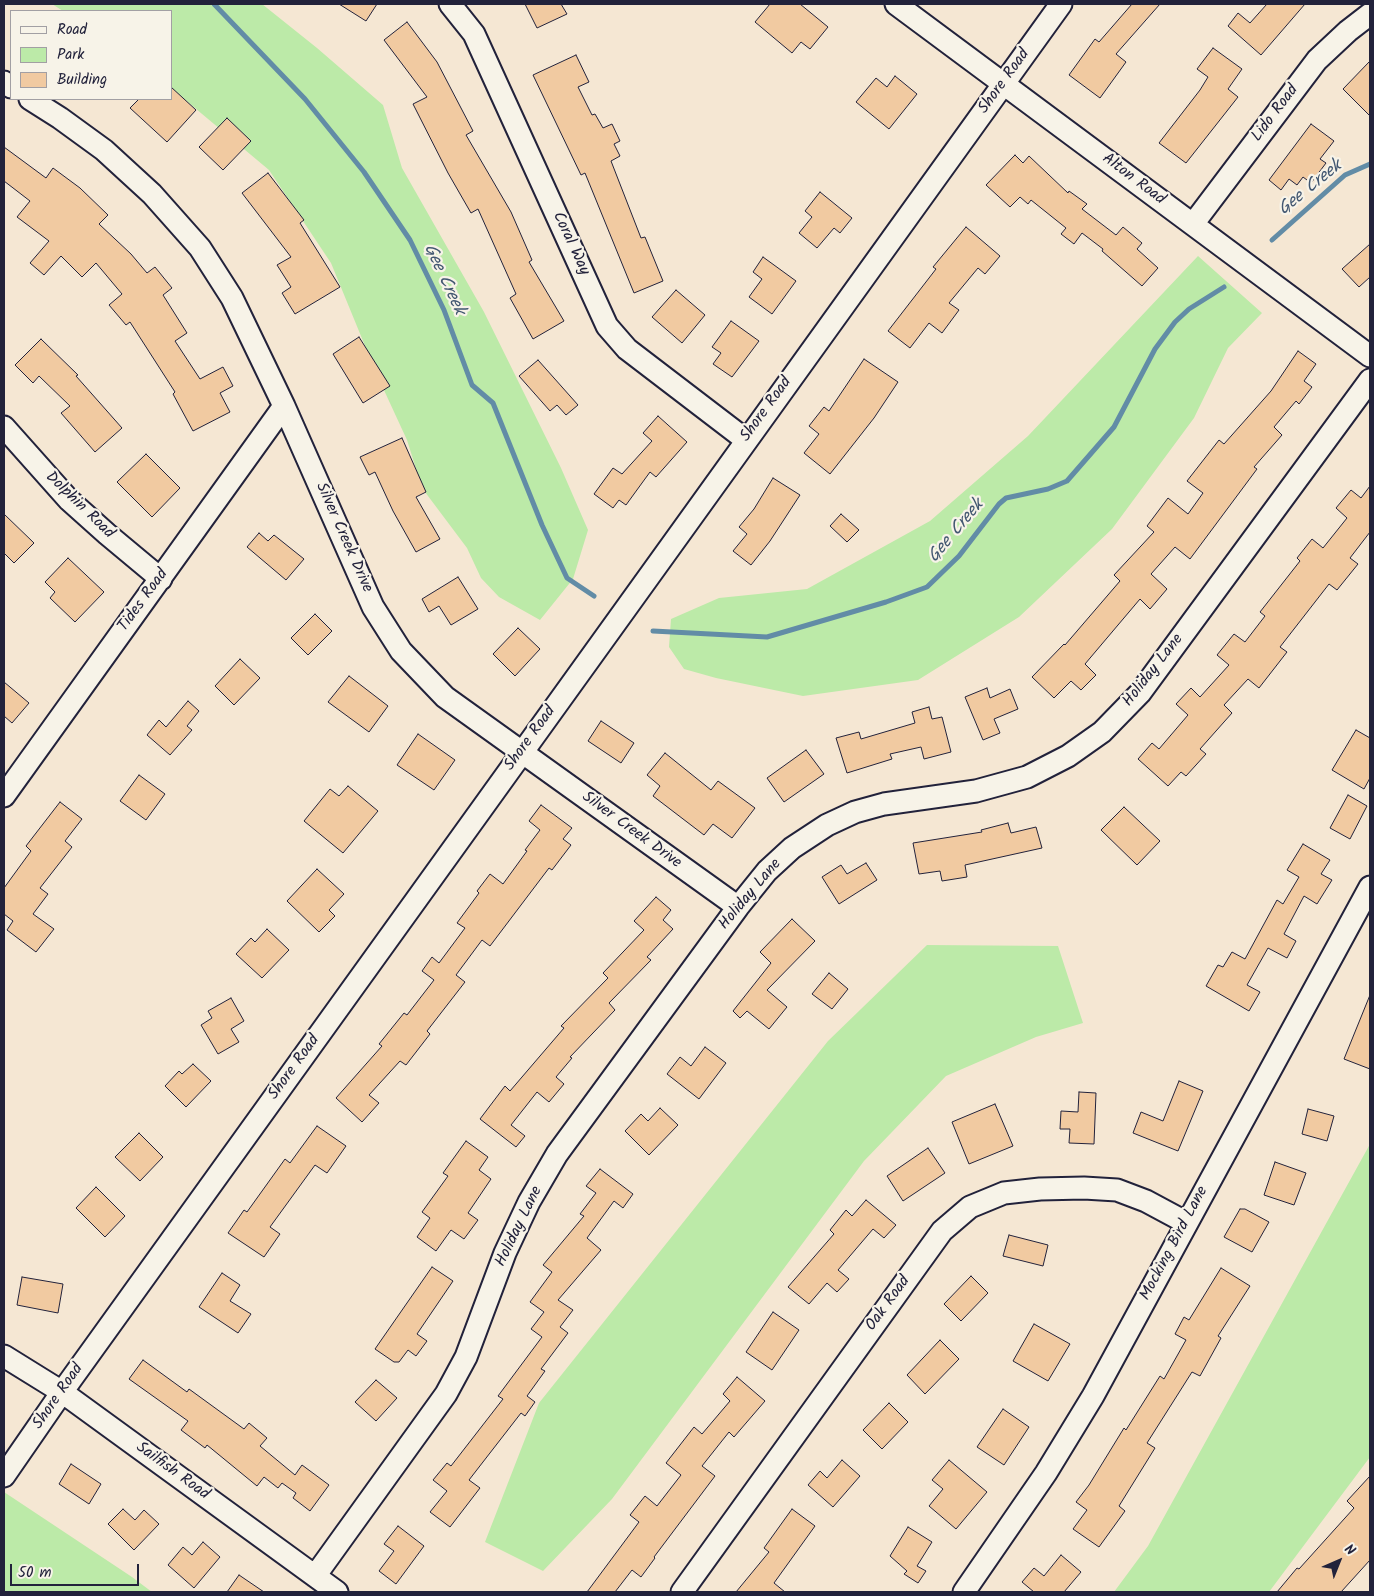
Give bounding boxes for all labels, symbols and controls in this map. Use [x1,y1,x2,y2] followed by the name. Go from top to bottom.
[10,10,172,100] legend
[57,18,87,42] text: Road
[57,43,84,67] text: Park
[975,46,1035,118] street label: Shore Road
[57,68,107,92] text: Building
[1248,82,1304,146] street label: Lido Road
[1098,150,1168,210] street label: Alton Road
[1275,157,1347,221] water label: Gee Creek
[547,209,593,279] street label: Coral Way
[417,241,469,319] water label: Gee Creek
[737,374,797,446] street label: Shore Road
[40,468,118,544] street label: Dolphin Road
[310,480,376,596] street label: Silver Creek Drive
[924,496,990,568] water label: Gee Creek
[115,566,173,636] street label: Tides Road
[1120,631,1188,711] street label: Holiday Lane
[501,703,561,775] street label: Shore Road
[577,788,685,874] street label: Silver Creek Drive
[716,855,786,935] street label: Holiday Lane
[265,1032,325,1104] street label: Shore Road
[492,1184,548,1270] street label: Holiday Lane
[1137,1184,1213,1304] street label: Mocking Bird Lane
[863,1273,915,1335] street label: Oak Road
[30,1361,88,1433] street label: Shore Road
[132,1439,212,1505] street label: Sailfish Road
[1314,1536,1364,1586] north arrow
[1339,1539,1360,1561] text: N
[12,1554,141,1586] scale bar
[18,1561,52,1585] text: 50 m

